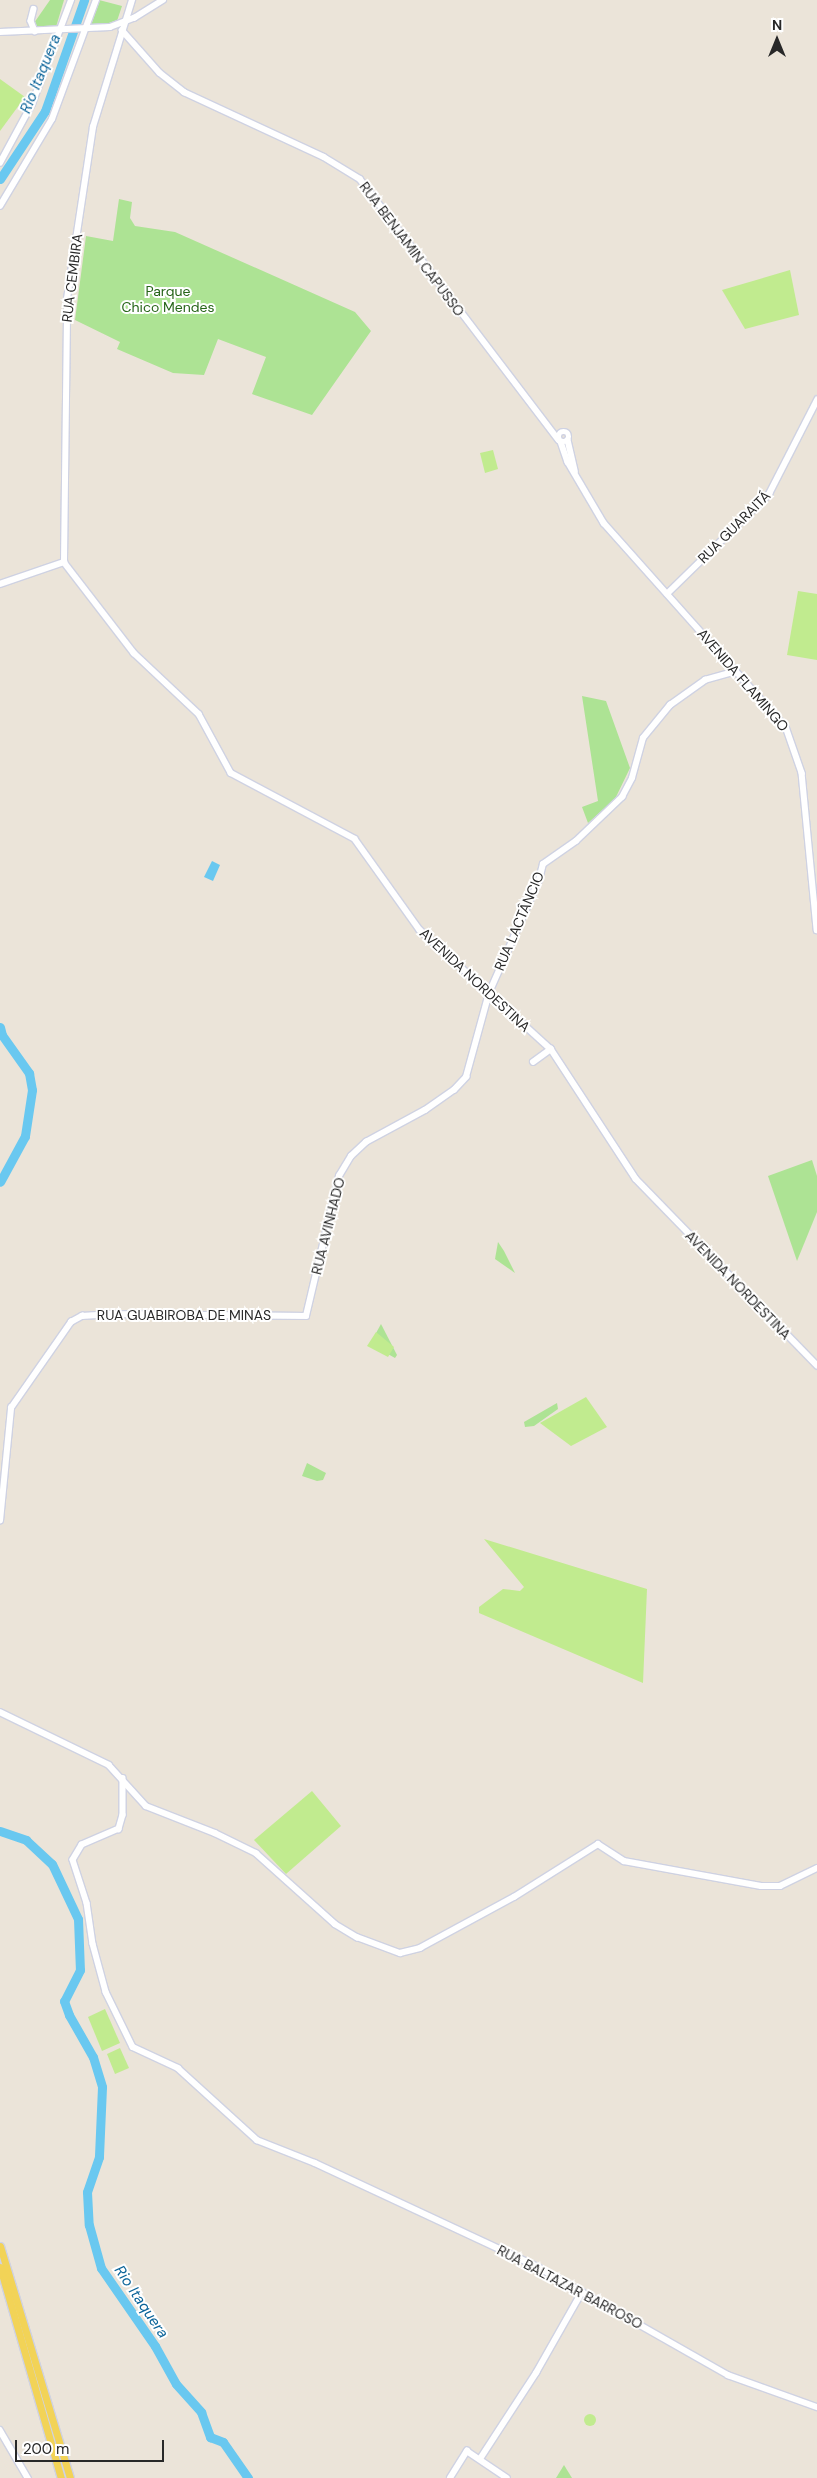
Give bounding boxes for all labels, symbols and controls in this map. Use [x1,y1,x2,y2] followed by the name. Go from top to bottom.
[752,15,802,65] north arrow
[772,16,782,34] text: N
[17,32,65,116] water label: Rio Itaquera
[356,178,468,320] street label: RUA BENJAMIN CAPUSSO
[58,233,86,323] street label: RUA CEMBIRA
[121,283,215,316] park label: Parque Chico Mendes
[694,487,774,567] street label: RUA GUARAITÁ
[694,625,792,735] street label: AVENIDA FLAMINGO
[491,869,547,973] street label: RUA LACTÂNCIO
[416,925,534,1035] street label: AVENIDA NORDESTINA
[308,1176,348,1276] street label: RUA AVINHADO
[682,1227,794,1343] street label: AVENIDA NORDESTINA
[97,1307,271,1323] street label: RUA GUABIROBA DE MINAS
[494,2241,646,2333] street label: RUA BALTAZAR BARROSO
[110,2262,172,2342] water label: Rio Itaquera
[18,2430,166,2462] scale bar
[23,2439,69,2459] text: 200 m

